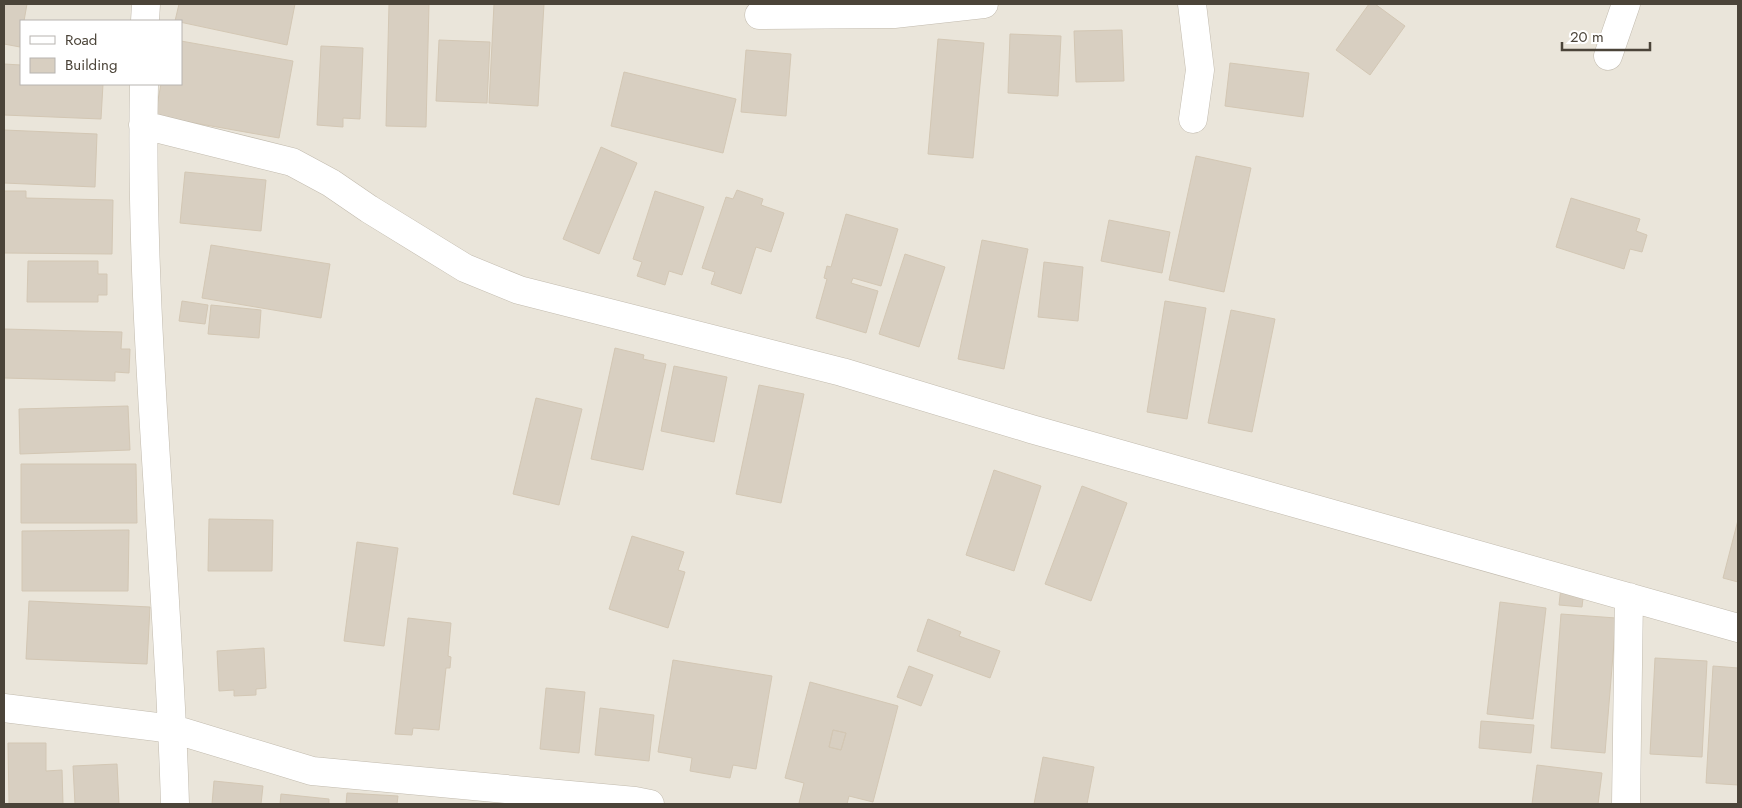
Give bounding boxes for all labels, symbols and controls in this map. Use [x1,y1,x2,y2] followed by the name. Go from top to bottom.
[20,20,182,85] legend
[1562,20,1650,52] scale bar
[1570,26,1604,48] text: 20 m
[65,29,97,51] text: Road
[65,54,117,76] text: Building

